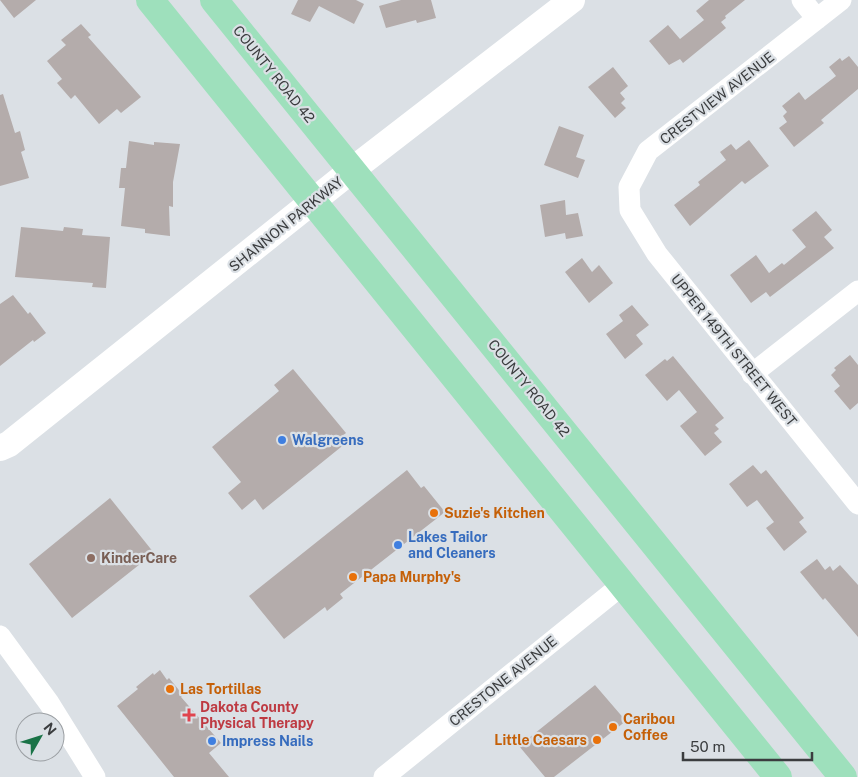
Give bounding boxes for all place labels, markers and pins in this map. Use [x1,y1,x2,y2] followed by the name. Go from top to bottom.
[292,432,364,448] place label: Walgreens
[276,434,288,446] marker: Walgreens
[444,505,545,521] place label: Suzie's Kitchen
[428,507,440,519] marker: Suzie's Kitchen
[408,529,496,561] place label: Lakes Tailor and Cleaners
[392,539,404,551] marker: Lakes Tailor and Cleaners
[101,550,177,566] place label: KinderCare
[85,552,97,564] marker: KinderCare
[363,569,461,585] place label: Papa Murphy's
[347,571,359,583] marker: Papa Murphy's
[180,681,261,697] place label: Las Tortillas
[164,683,176,695] marker: Las Tortillas
[200,699,314,731] place label: Dakota County Physical Therapy
[182,708,196,722] marker: Dakota County Physical Therapy
[623,711,675,743] place label: Caribou Coffee
[607,721,619,733] marker: Caribou Coffee
[494,732,587,748] place label: Little Caesars
[222,733,313,749] place label: Impress Nails
[591,734,603,746] marker: Little Caesars
[206,735,218,747] marker: Impress Nails

